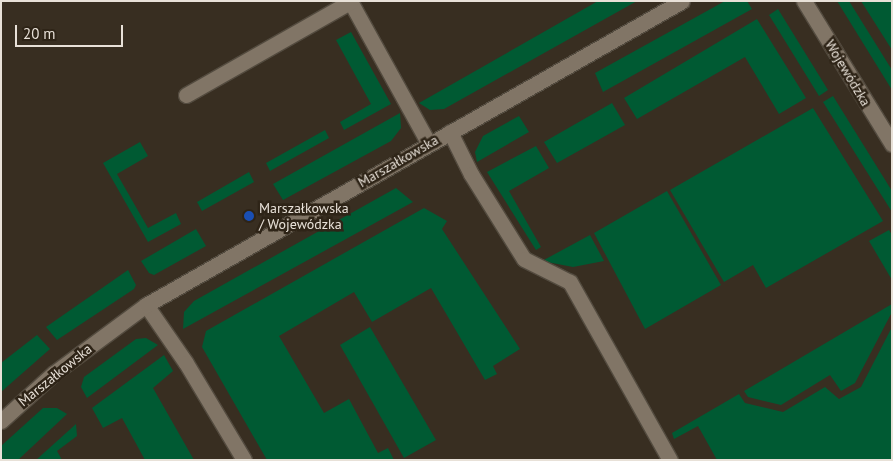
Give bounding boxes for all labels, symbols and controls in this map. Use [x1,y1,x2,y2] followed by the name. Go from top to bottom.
[18,15,125,47] scale bar
[23,24,56,43] text: 20 m
[822,37,874,109] street label: Wojewódzka
[355,131,441,191] street label: Marszałkowska
[259,200,349,232] place label: Marszałkowska / Wojewódzka
[243,210,255,222] marker: Marszałkowska / Wojewódzka
[15,340,95,410] street label: Marszałkowska

